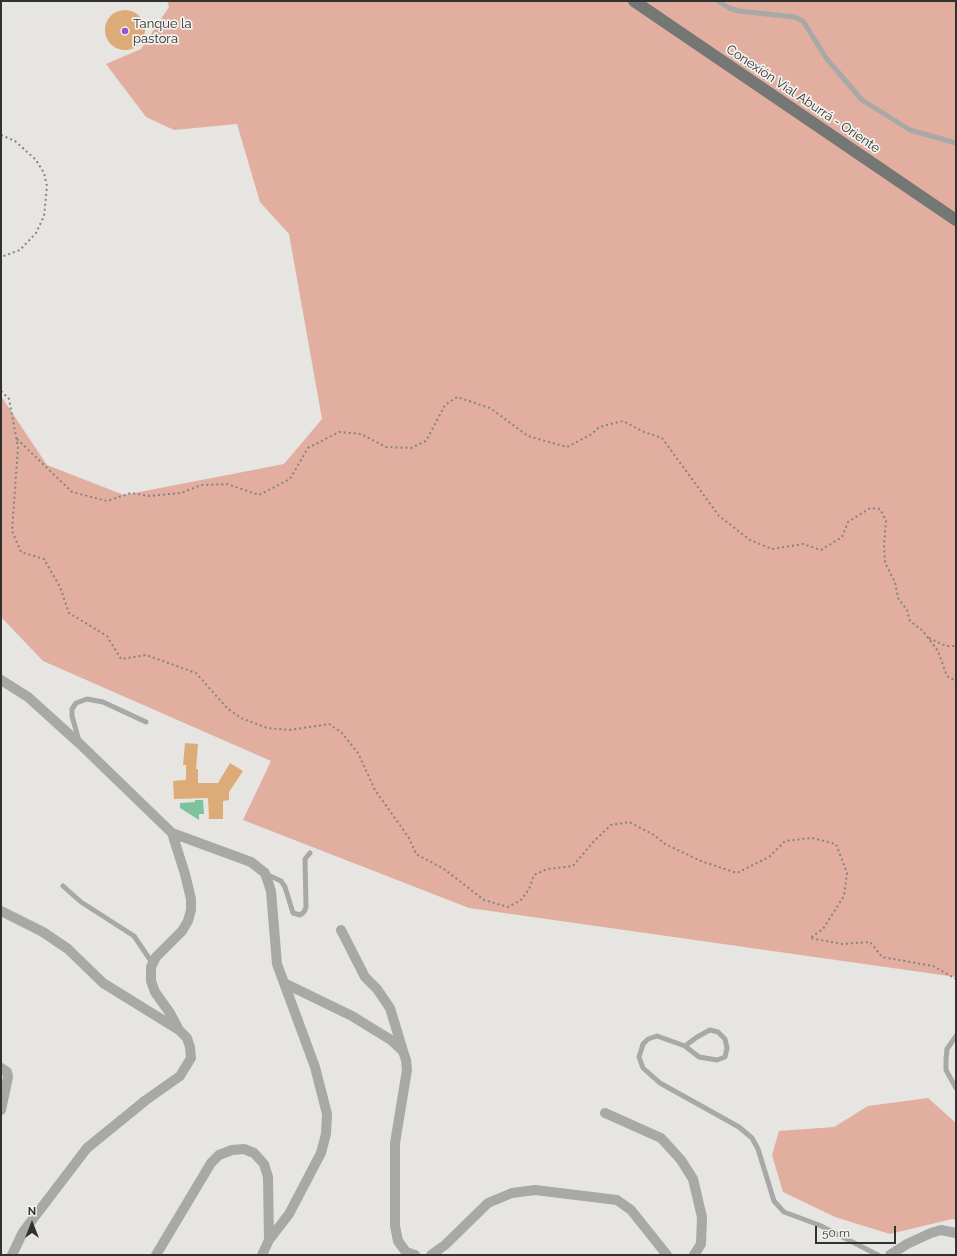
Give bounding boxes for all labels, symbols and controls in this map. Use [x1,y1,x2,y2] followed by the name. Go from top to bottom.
[133,16,192,47] place label: Tanque la pastora
[120,26,130,36] marker: Tanque la pastora
[723,42,883,156] street label: Conexión Vial Aburrá - Oriente
[12,1204,52,1244] north arrow
[28,1205,36,1218] text: N
[817,1218,898,1244] scale bar
[822,1226,850,1240] text: 50 m

